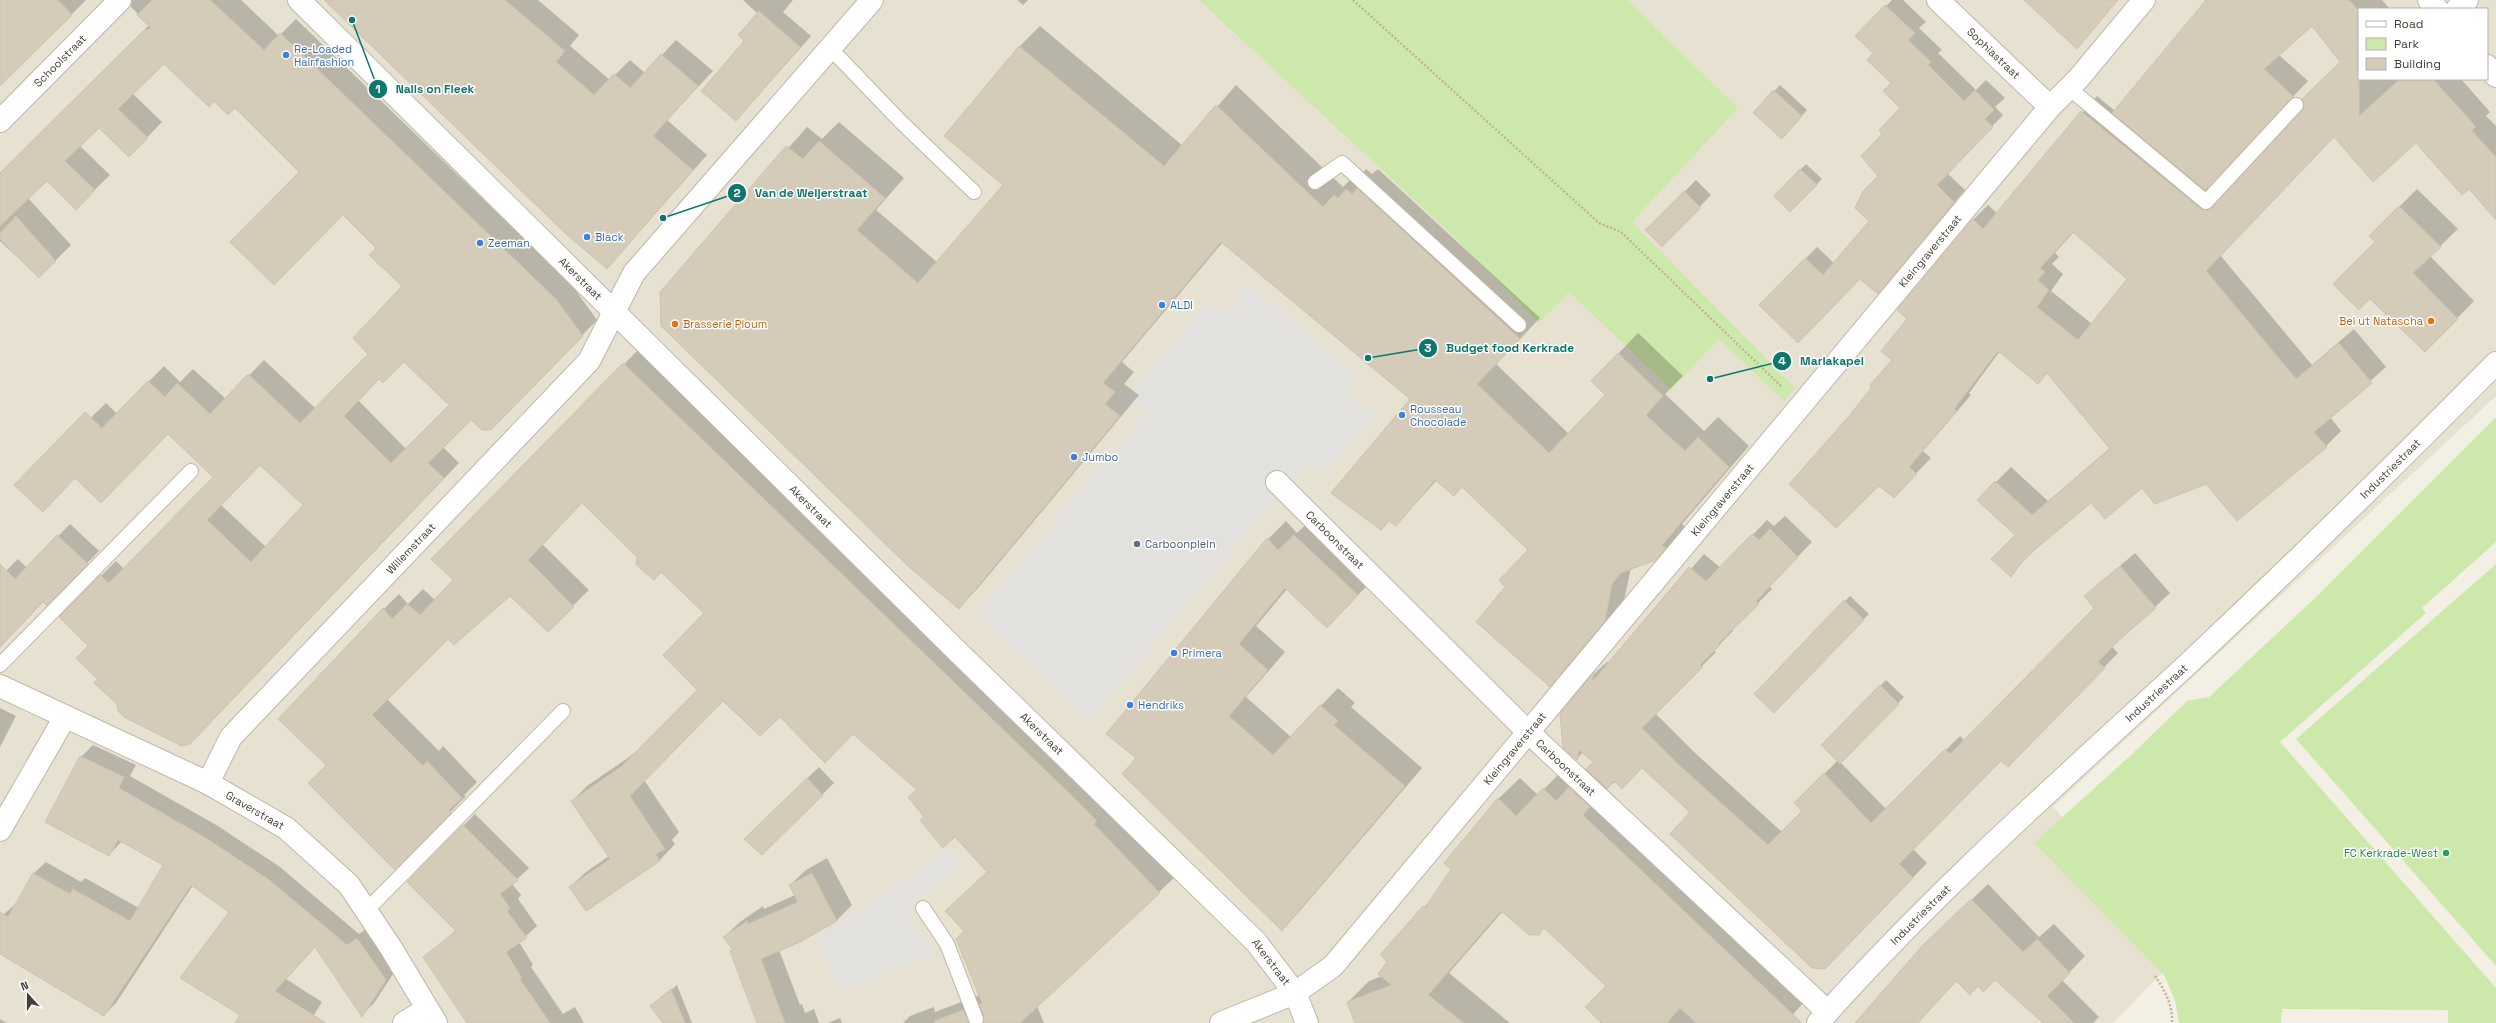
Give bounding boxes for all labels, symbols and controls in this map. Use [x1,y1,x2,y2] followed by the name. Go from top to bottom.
[2358,8,2488,80] legend
[2394,16,2423,32] text: Road
[1964,24,2023,82] street label: Sophiastraat
[31,31,89,90] street label: Schoolstraat
[2394,36,2419,52] text: Park
[294,42,354,69] place label: Re-Loaded Hairfashion
[281,50,291,60] marker: Re-Loaded Hairfashion
[2394,56,2441,72] text: Building
[368,77,482,101] callout: Nails on Fleek
[375,81,381,97] text: 1
[396,81,475,97] text: Nails on Fleek
[727,181,876,205] callout: Van de Weijerstraat
[733,185,741,201] text: 2
[755,185,867,201] text: Van de Weijerstraat
[1895,212,1964,290] street label: Kleingraverstraat
[595,230,624,244] place label: Black
[582,232,592,242] marker: Black
[488,236,530,250] place label: Zeeman
[475,238,485,248] marker: Zeeman
[556,254,605,303] street label: Akerstraat
[1170,298,1193,312] place label: ALDI
[1157,300,1167,310] marker: ALDI
[2339,314,2424,328] place label: Bei ut Natascha
[2426,316,2436,326] marker: Bei ut Natascha
[683,317,767,331] place label: Brasserie Ploum
[670,319,680,329] marker: Brasserie Ploum
[1418,336,1582,360] callout: Budget food Kerkrade
[1424,340,1432,356] text: 3
[1446,340,1574,356] text: Budget food Kerkrade
[1772,349,1872,373] callout: Mariakapel
[1778,353,1786,369] text: 4
[1800,353,1864,369] text: Mariakapel
[1410,402,1466,429] place label: Rousseau Chocolade
[1397,410,1407,420] marker: Rousseau Chocolade
[2357,436,2423,501] street label: Industriestraat
[1082,450,1119,464] place label: Jumbo
[1069,452,1079,462] marker: Jumbo
[1688,460,1757,539] street label: Kleingraverstraat
[786,482,835,531] street label: Akerstraat
[1303,508,1367,572] street label: Carboonstraat
[383,520,438,577] street label: Willemstraat
[1145,537,1216,551] place label: Carboonplein
[1132,539,1142,549] marker: Carboonplein
[1182,646,1222,660] place label: Primera
[1169,648,1179,658] marker: Primera
[2122,661,2190,725] street label: Industriestraat
[1138,698,1184,712] place label: Hendriks
[1125,700,1135,710] marker: Hendriks
[1017,709,1066,758] street label: Akerstraat
[1480,709,1549,788] street label: Kleingraverstraat
[1533,736,1599,799] street label: Carboonstraat
[223,788,287,833] street label: Graverstraat
[2344,846,2438,860] place label: FC Kerkrade-West
[2441,848,2451,858] marker: FC Kerkrade-West
[1887,882,1953,948] street label: Industriestraat
[1249,936,1294,988] street label: Akerstraat
[8,975,48,1015] north arrow
[18,978,30,994] text: N

